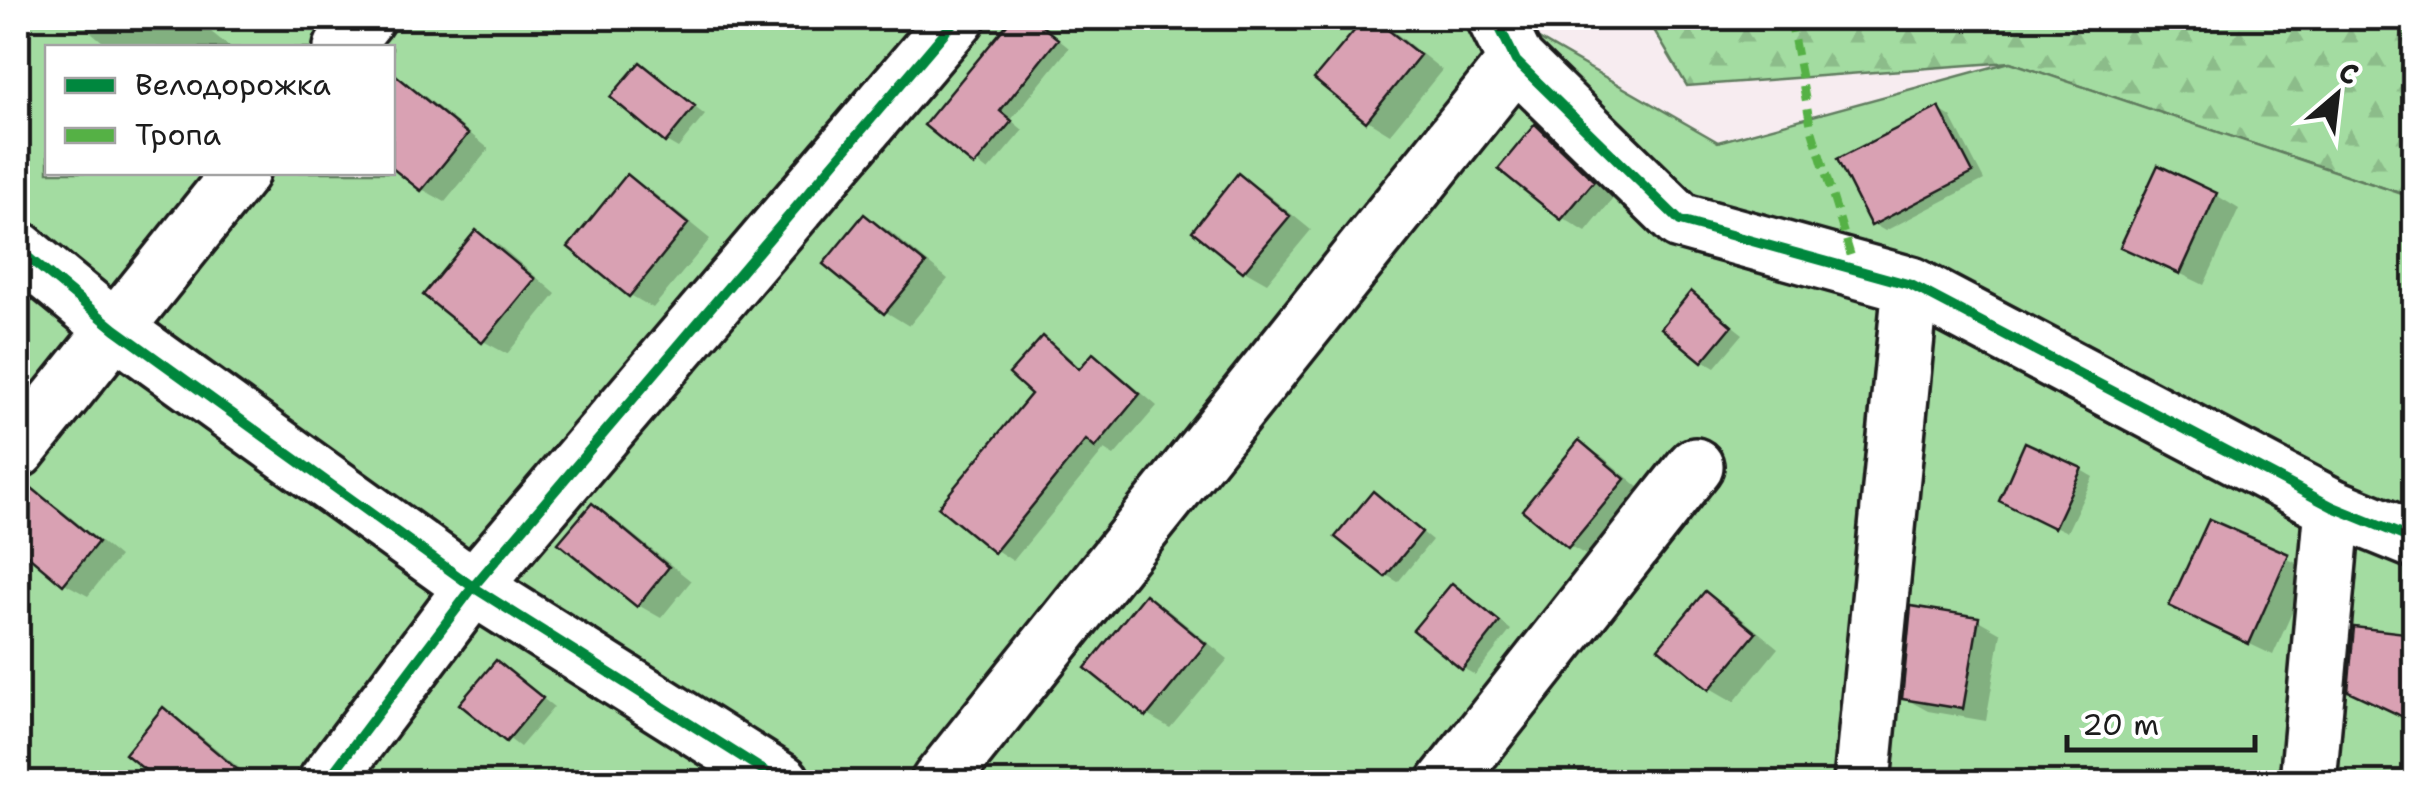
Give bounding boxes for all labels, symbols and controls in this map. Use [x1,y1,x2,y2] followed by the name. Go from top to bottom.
[45,45,395,175] legend
[2287,45,2387,145] north arrow
[2332,52,2365,94] text: С
[135,64,331,105] text: Велодорожка
[135,114,222,155] text: Тропа
[2067,690,2254,752] scale bar
[2082,704,2159,745] text: 20 m

